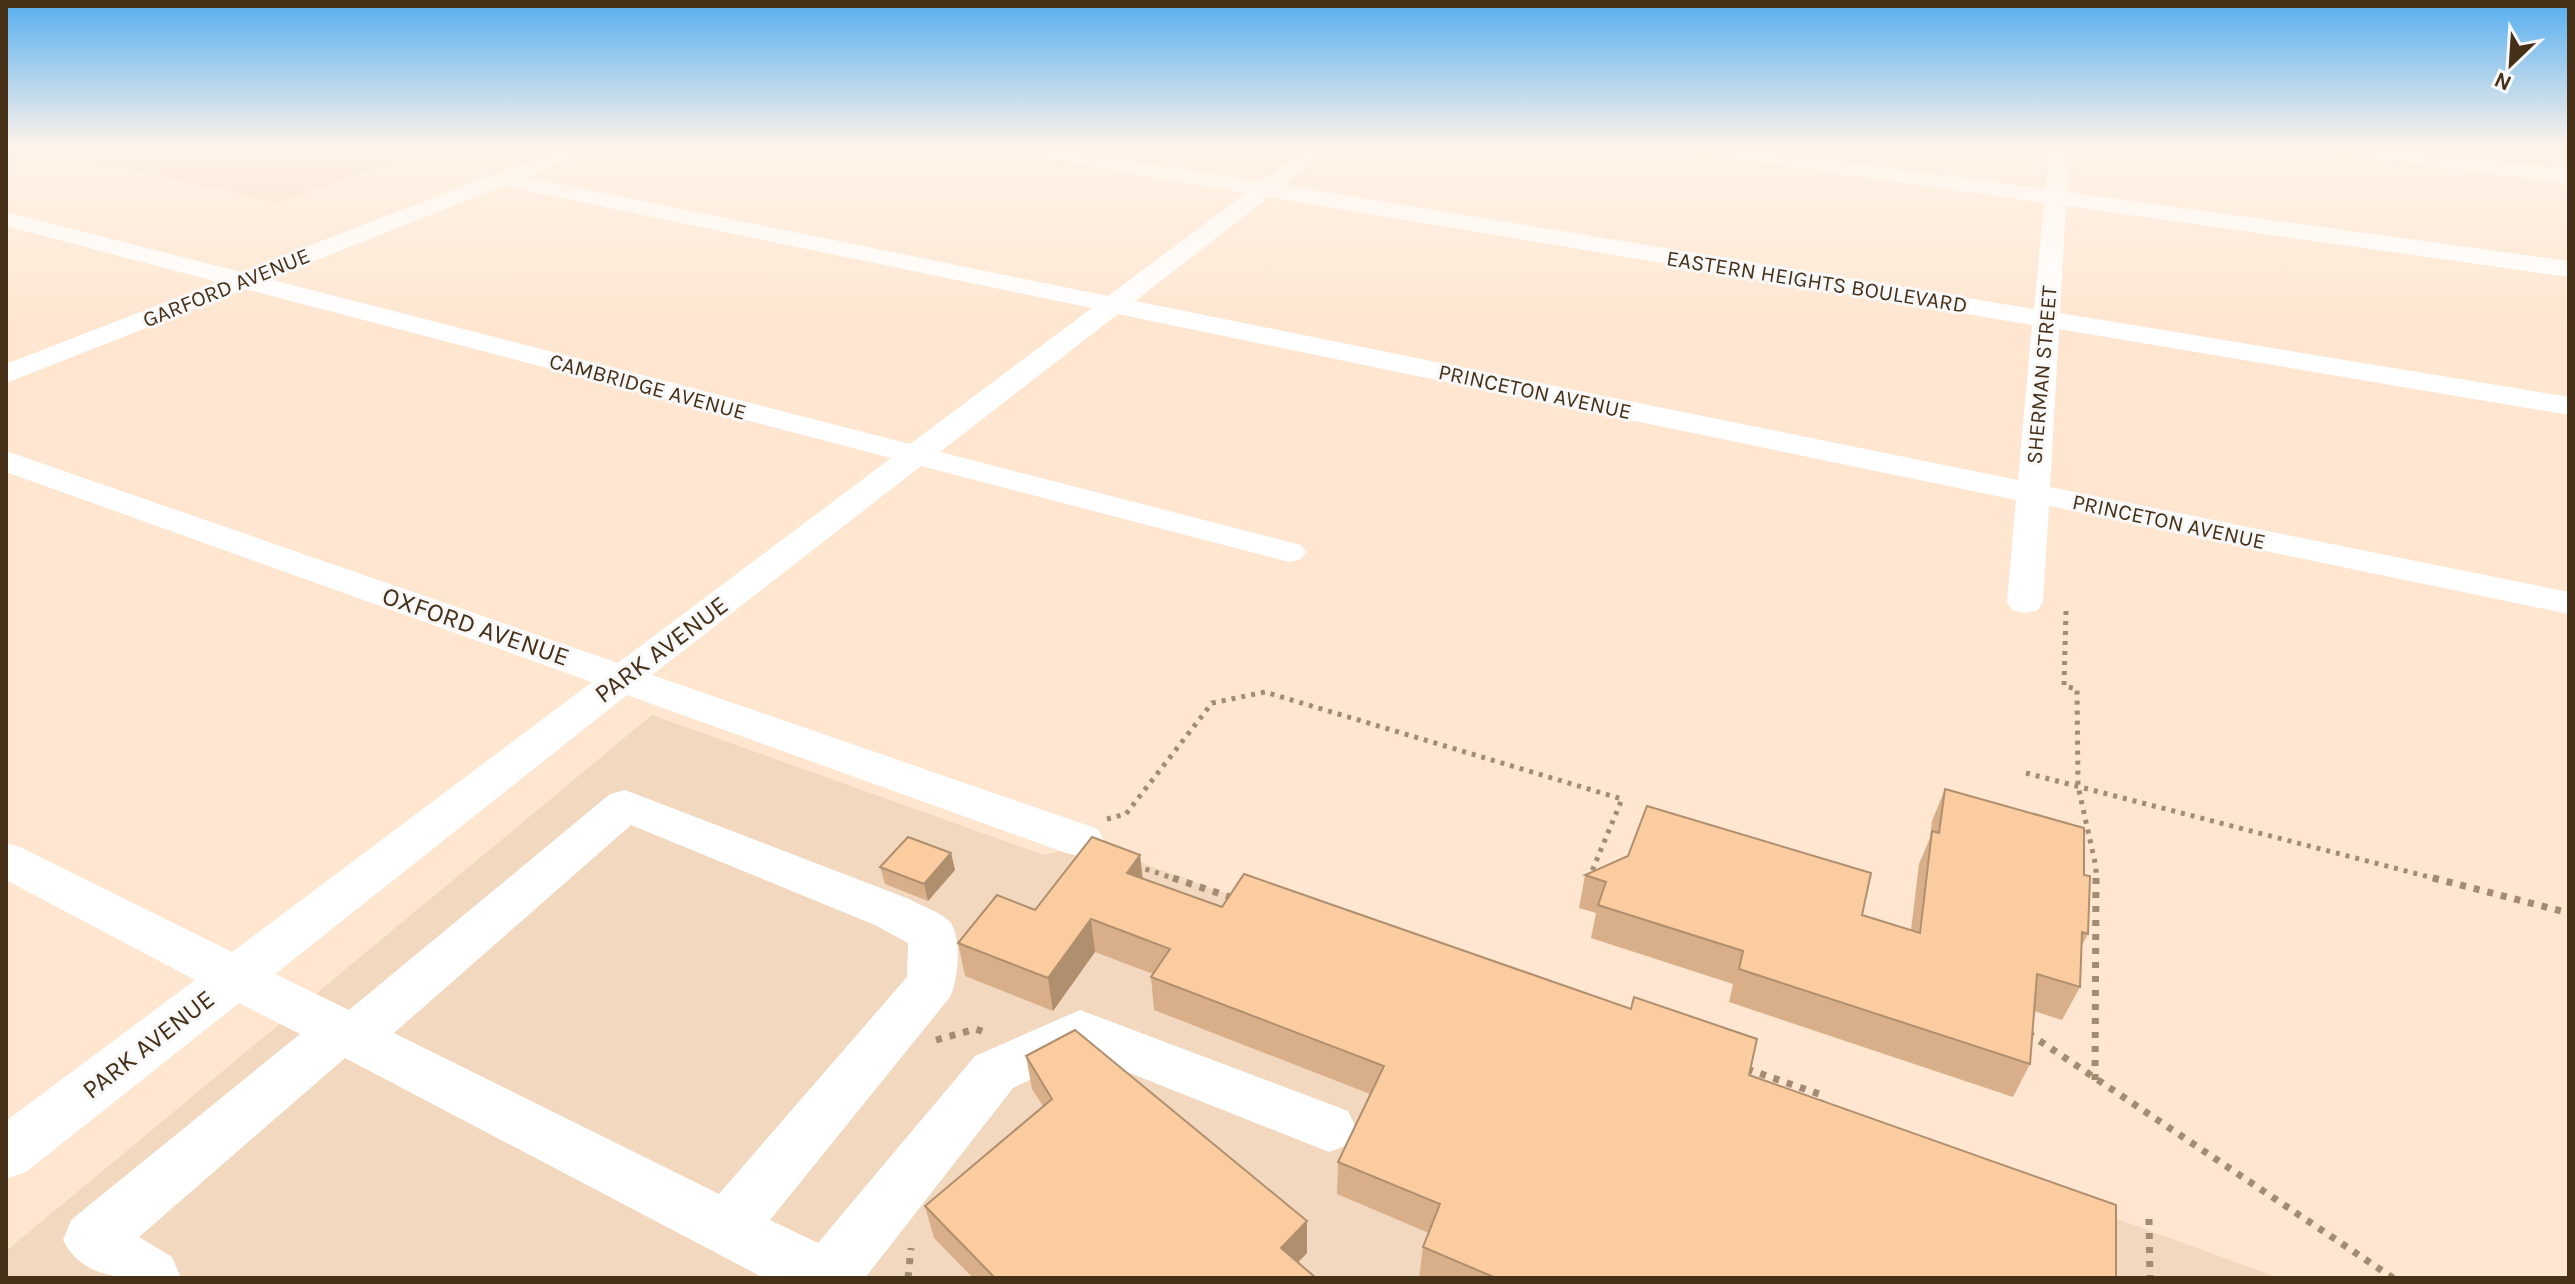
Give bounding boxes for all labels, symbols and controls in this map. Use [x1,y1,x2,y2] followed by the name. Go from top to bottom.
[2471,24,2551,104] north arrow
[2490,66,2516,96] text: N
[139,243,314,333] street label: GARFORD AVENUE
[1665,245,1969,319] street label: EASTERN HEIGHTS BOULEVARD
[2021,285,2063,465] street label: SHERMAN STREET
[546,348,749,426] street label: CAMBRIDGE AVENUE
[1436,359,1634,425] street label: PRINCETON AVENUE
[2070,489,2268,555] street label: PRINCETON AVENUE
[378,580,573,673] street label: OXFORD AVENUE
[588,589,734,710] street label: PARK AVENUE
[76,983,221,1106] street label: PARK AVENUE

